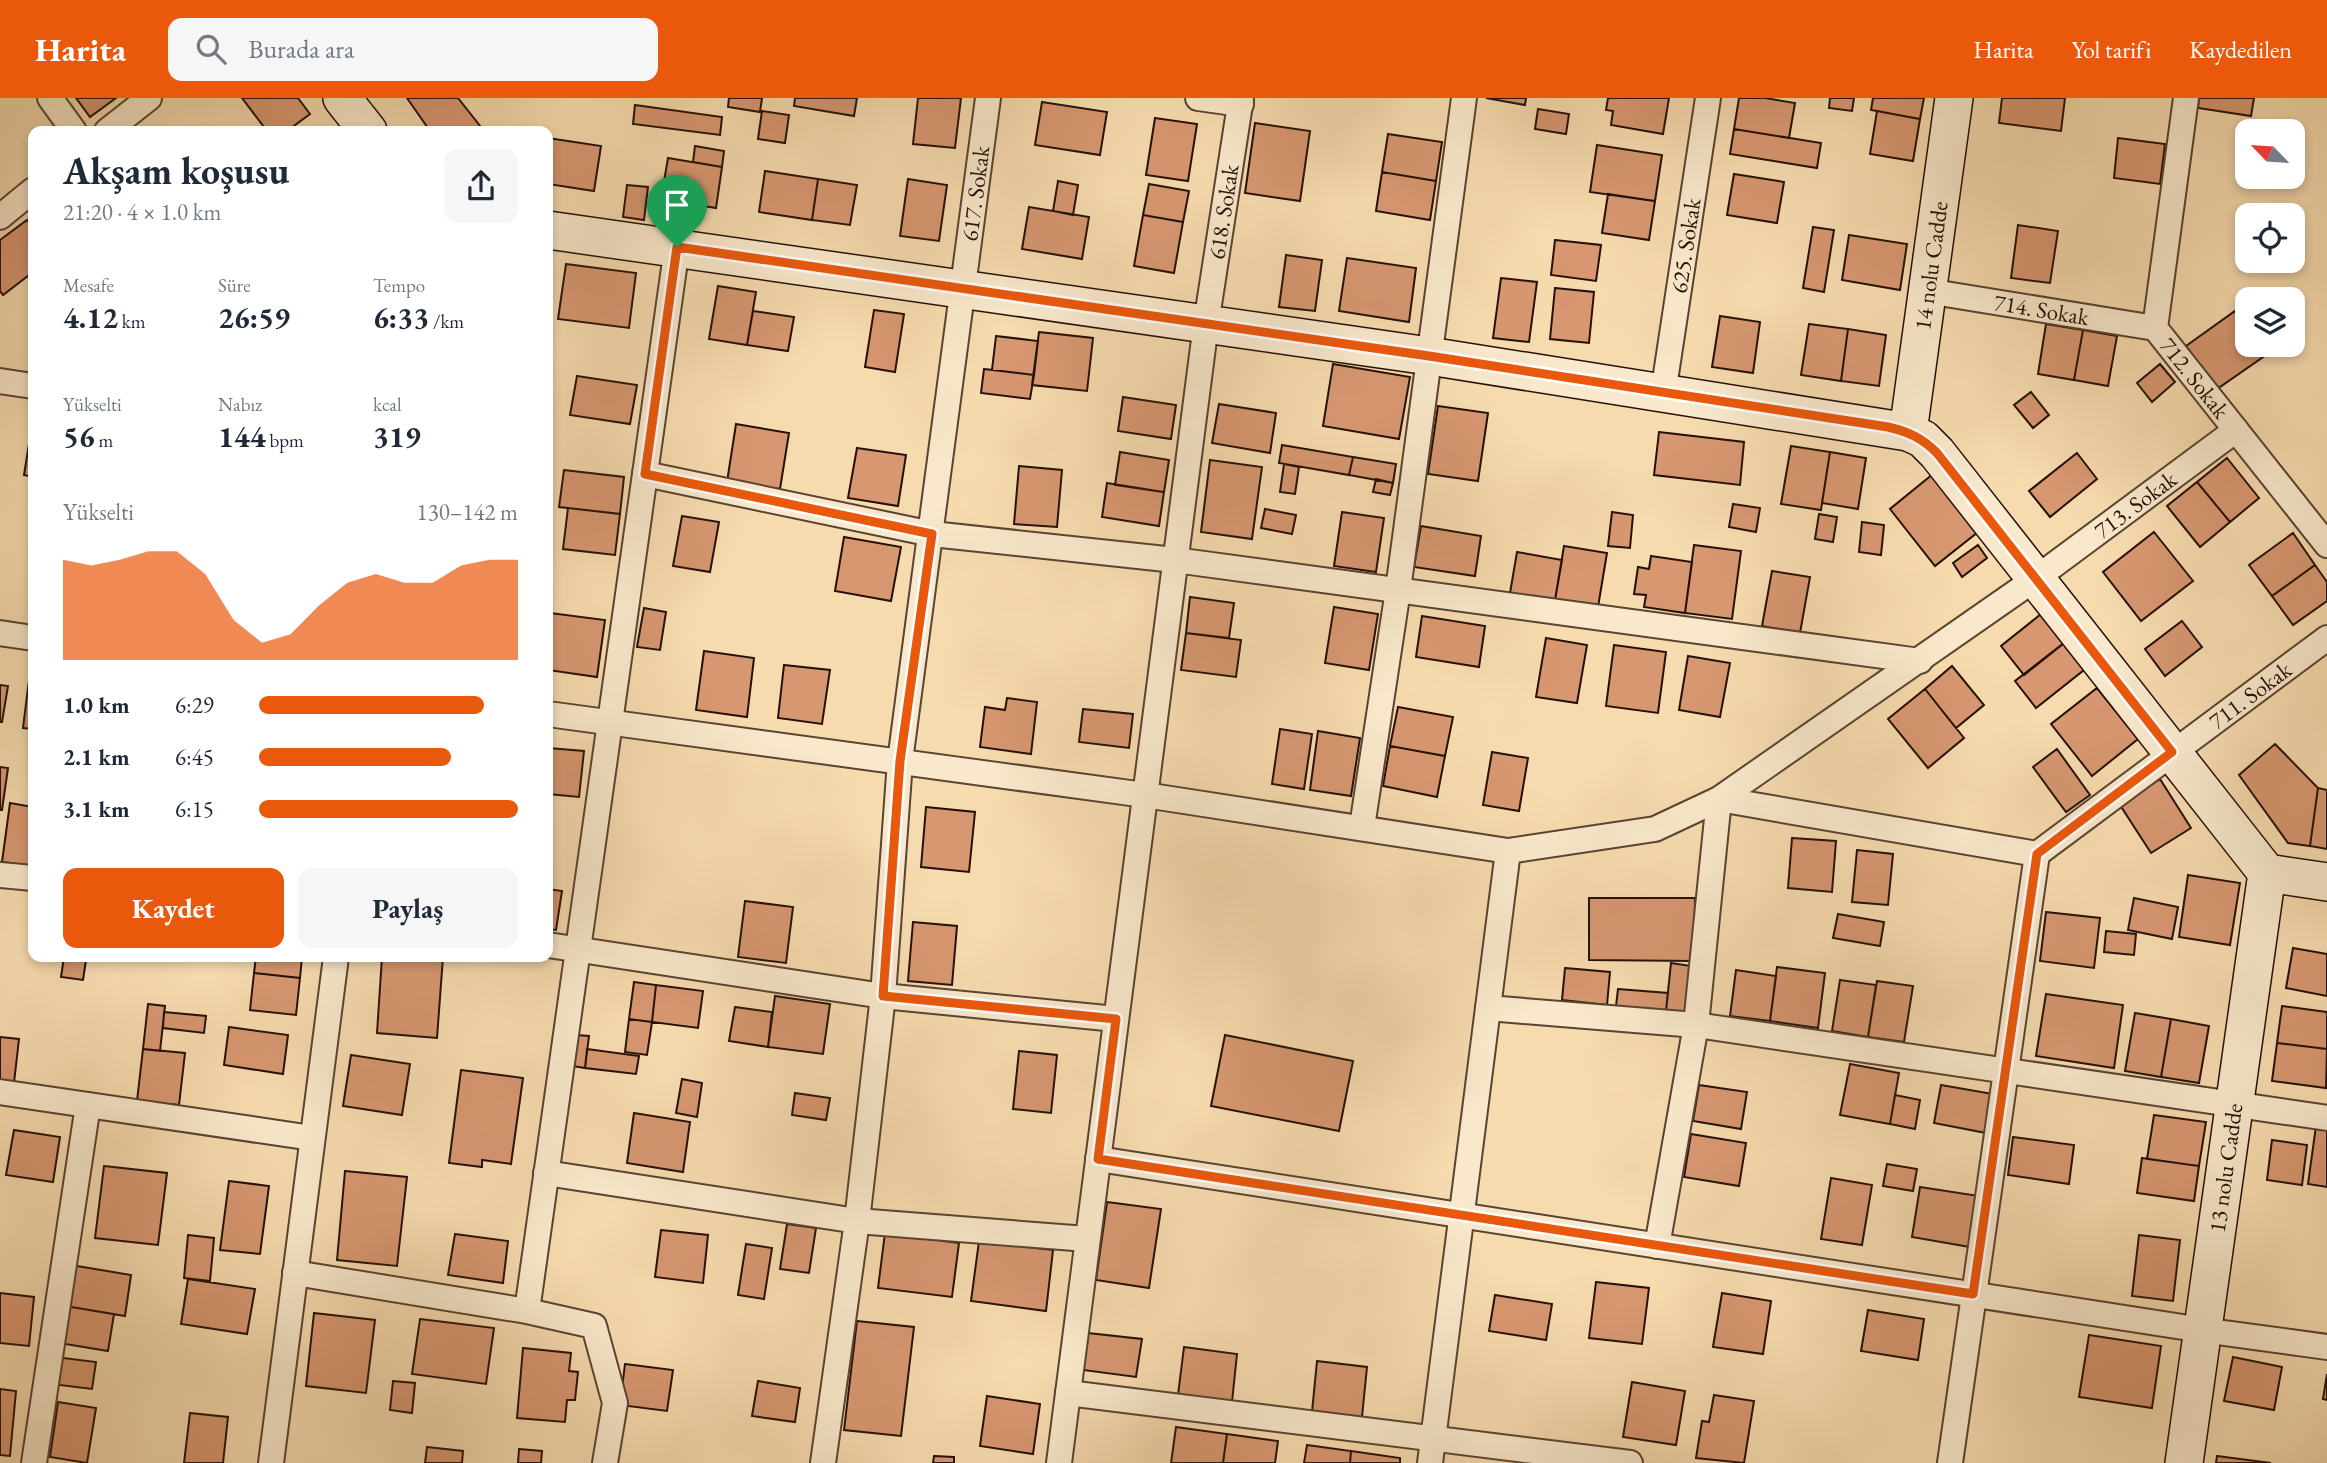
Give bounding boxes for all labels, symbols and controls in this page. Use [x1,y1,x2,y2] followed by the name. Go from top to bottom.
[168,18,658,81] search box
[35,28,126,71] text: Harita
[192,30,230,68] icon: search
[248,32,354,66] text: Burada ara
[1974,34,2034,65] text: Harita
[2072,34,2151,65] text: Yol tarifi
[2189,34,2292,65] text: Kaydedilen
[2235,119,2305,189] north arrow
[2235,119,2305,357] map controls
[954,143,997,243] street label: 617. Sokak
[63,146,289,195] text: Akşam koşusu
[444,149,518,223] button: share
[1201,161,1246,261] street label: 618. Sokak
[647,175,707,247] pin
[658,186,696,224] icon: arrive
[1664,195,1708,295] street label: 625. Sokak
[63,197,221,227] text: 21:20 · 4 × 1.0 km
[1907,199,1955,332] street label: 14 nolu Cadde
[2235,203,2305,273] button: locate
[63,273,114,298] text: Mesafe
[218,273,251,298] text: Süre
[373,273,425,298] text: Tempo
[1992,287,2092,332] street label: 714. Sokak
[2235,287,2305,357] button: layers
[63,298,118,337] text: 4.12
[218,298,290,337] text: 26:59
[373,298,429,337] text: 6:33
[118,309,146,334] text: km
[429,309,464,334] text: /km
[2153,331,2237,426] street label: 712. Sokak
[63,392,122,417] text: Yükselti
[218,392,262,417] text: Nabız
[373,392,402,417] text: kcal
[63,417,95,456] text: 56
[218,417,266,456] text: 144
[373,417,421,456] text: 319
[95,428,113,453] text: m
[266,428,304,453] text: bpm
[2088,463,2184,545] street label: 713. Sokak
[63,497,134,527] text: Yükselti
[417,497,518,527] text: 130–142 m
[2203,654,2298,736] street label: 711. Sokak
[63,690,130,720] text: 1.0 km
[175,690,214,720] text: 6:29
[63,742,130,772] text: 2.1 km
[175,742,214,772] text: 6:45
[63,794,130,824] text: 3.1 km
[175,794,214,824] text: 6:15
[63,868,284,948] button: Kaydet
[298,868,518,948] button: Paylaş
[2202,1101,2249,1234] street label: 13 nolu Cadde

